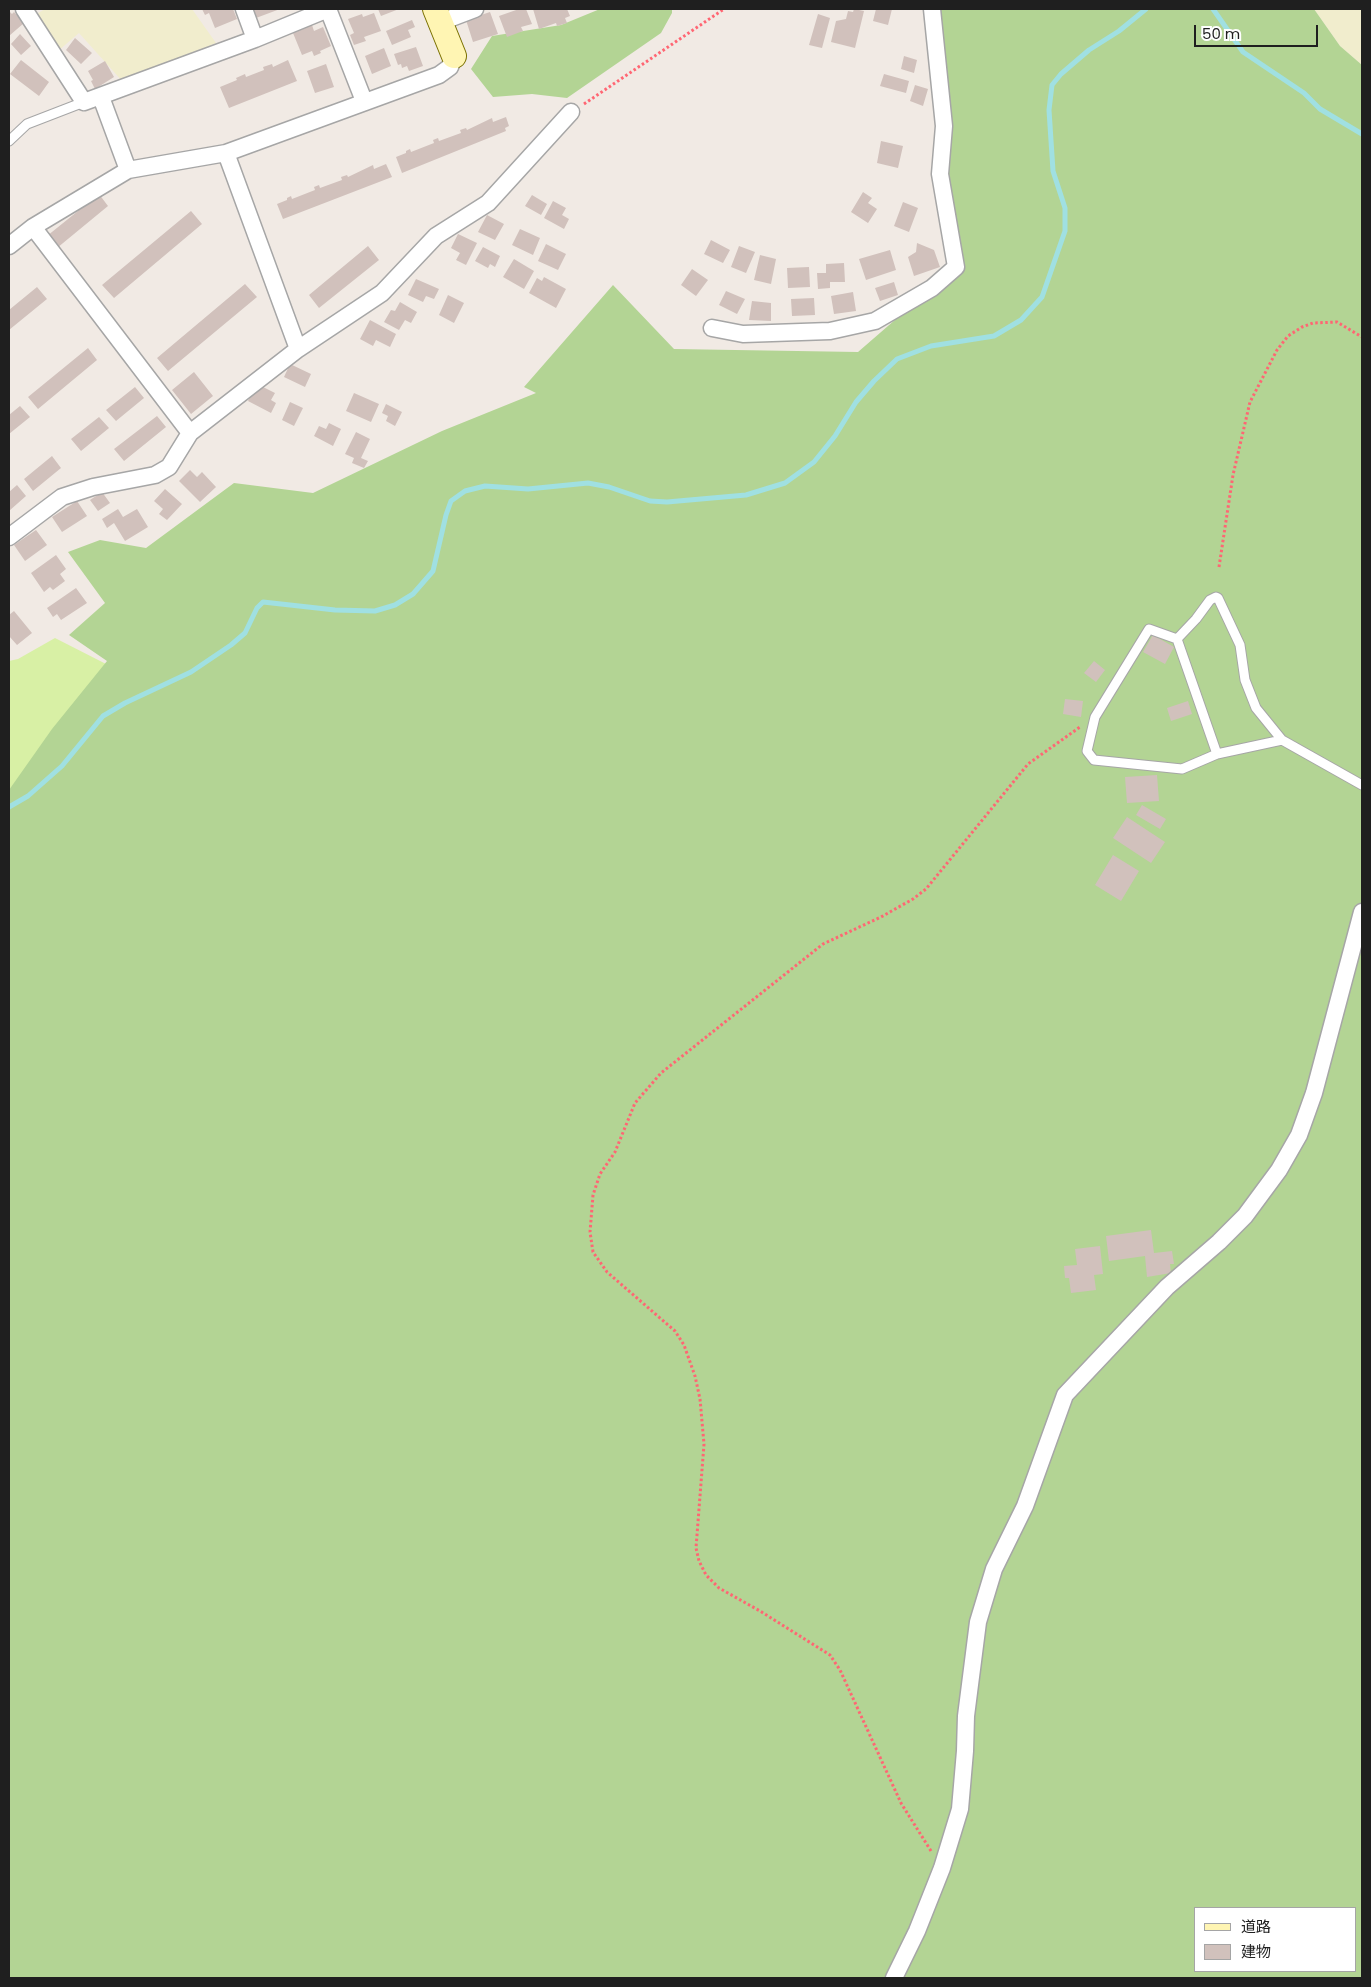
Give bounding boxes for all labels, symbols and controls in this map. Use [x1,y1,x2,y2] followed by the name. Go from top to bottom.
[1196,15,1320,47] scale bar
[1202,23,1240,44] text: 50 m
[1194,1907,1356,1972] legend
[1241,1916,1271,1937] text: 道路
[1241,1941,1271,1962] text: 建物

